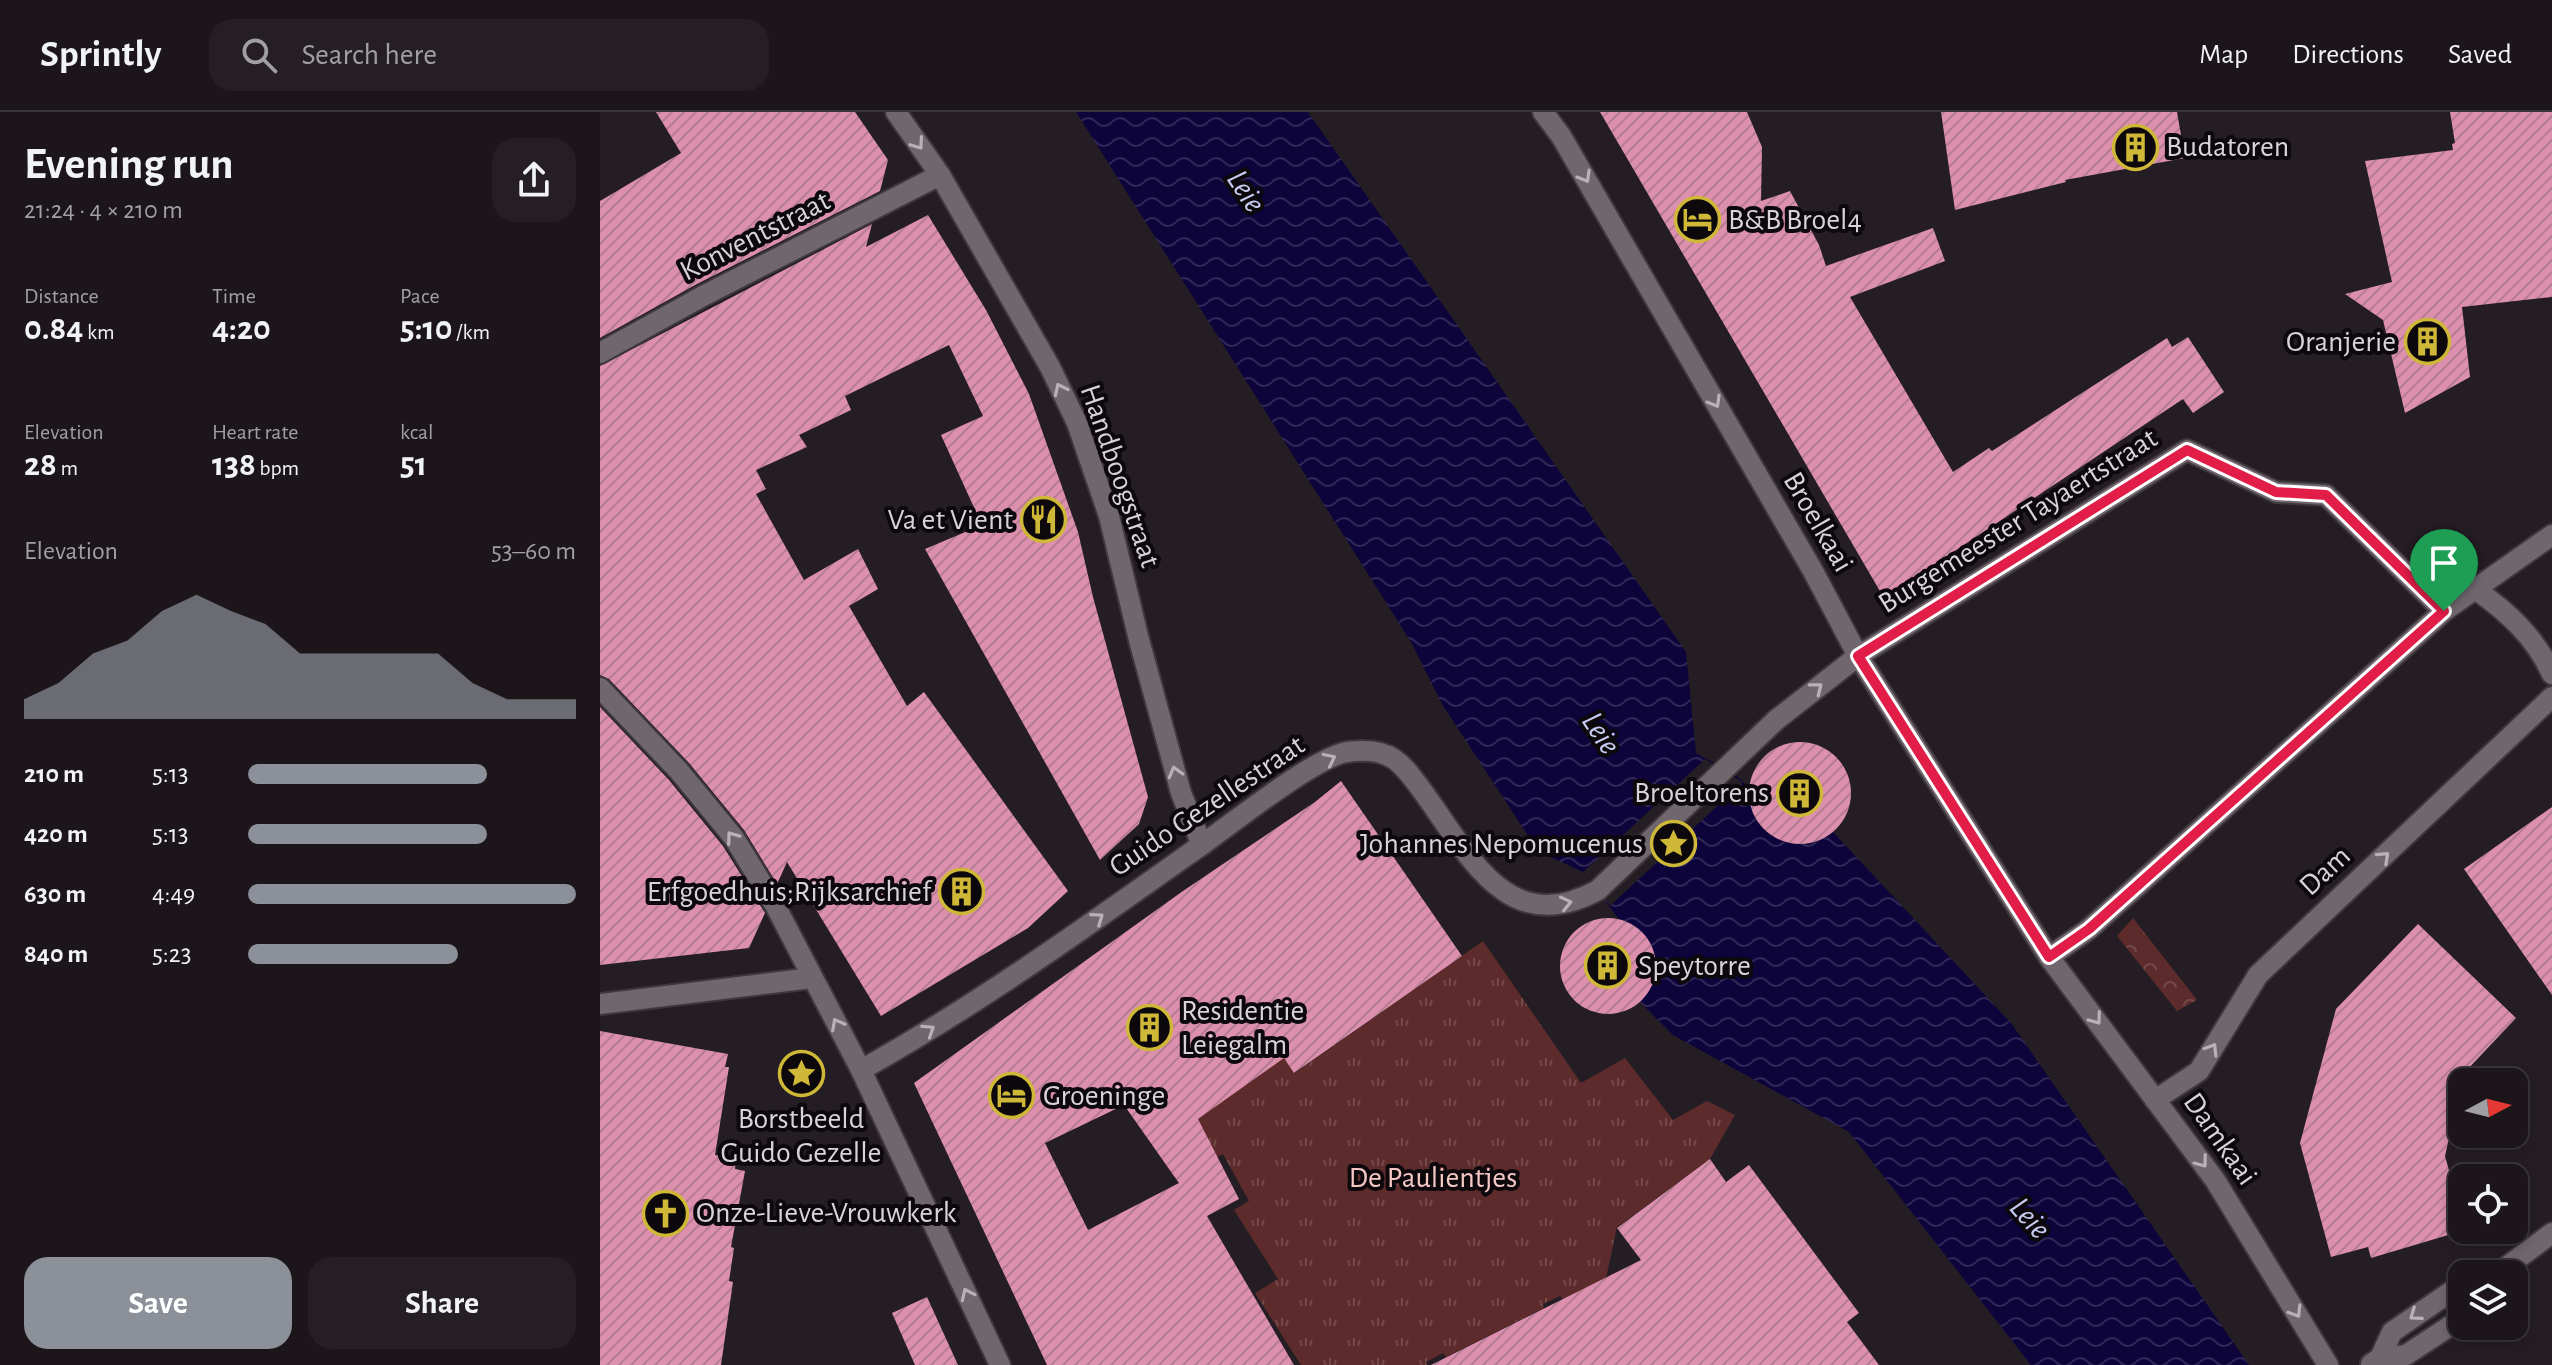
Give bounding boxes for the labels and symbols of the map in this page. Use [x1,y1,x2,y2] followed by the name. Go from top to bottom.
[2111,123,2159,171] building icon: Budatoren
[2166,132,2289,162] place label: Budatoren
[908,135,923,149] one-way arrow
[1221,164,1271,218] water label: Leie
[1575,168,1591,183] one-way arrow
[675,185,835,286] street label: Konventstraat
[1673,196,1721,244] hotel icon: B&B Broel4
[1728,205,1862,235] place label: B&B Broel4
[2403,318,2451,366] building icon: Oranjerie
[2286,327,2396,357] place label: Oranjerie
[1075,381,1165,572] street label: Handboogstraat
[1054,383,1070,398] one-way arrow
[1705,393,1721,408] one-way arrow
[1873,423,2163,619] street label: Burgemeester Tayaertstraat
[1778,467,1858,577] street label: Broelkaai
[1020,496,1068,544] restaurant icon: Va et Vient
[887,505,1013,535] place label: Va et Vient
[2410,529,2478,611] pin
[1808,684,1823,698] one-way arrow
[1576,706,1626,760] water label: Leie
[1104,730,1310,882] street label: Guido Gezellestraat
[1321,754,1336,769] one-way arrow
[1168,765,1185,779] one-way arrow
[1776,769,1824,817] building icon: Broeltorens
[1634,778,1769,808] place label: Broeltorens
[1650,820,1698,868] place icon: Johannes Nepomucenus
[1360,829,1643,859] place label: Johannes Nepomucenus
[727,831,742,846] one-way arrow
[2294,841,2356,901] street label: Dam
[2375,851,2389,866] one-way arrow
[938,868,986,916] building icon: Erfgoedhuis;Rijksarchief
[647,877,933,907] place label: Erfgoedhuis;Rijksarchief
[1558,895,1572,912] one-way arrow
[1089,913,1103,928] one-way arrow
[1583,942,1631,990] building icon: Speytorre
[1638,951,1751,981] place label: Speytorre
[1181,996,1304,1060] place label: Residentie Leiegalm
[1126,1004,1174,1052] building icon: Residentie Leiegalm
[2086,1011,2100,1025] one-way arrow
[831,1017,846,1032] one-way arrow
[920,1025,934,1040] one-way arrow
[2203,1044,2218,1058] one-way arrow
[777,1049,825,1097] place icon: Borstbeeld Guido Gezelle
[2448,1068,2528,1148] north arrow
[988,1072,1036,1120] hotel icon: Groeninge
[1043,1081,1165,1111] place label: Groeninge
[2178,1087,2262,1191] street label: Damkaai
[721,1104,881,1168] place label: Borstbeeld Guido Gezelle
[2192,1153,2206,1168] one-way arrow
[1349,1163,1517,1193] park label: De Paulientjes
[641,1189,689,1237] church icon: Onze-Lieve-Vrouwkerk
[2004,1191,2056,1245] water label: Leie
[696,1198,957,1228] place label: Onze-Lieve-Vrouwkerk
[961,1288,977,1303] one-way arrow
[2286,1303,2301,1318] one-way arrow
[2409,1305,2423,1320] one-way arrow

